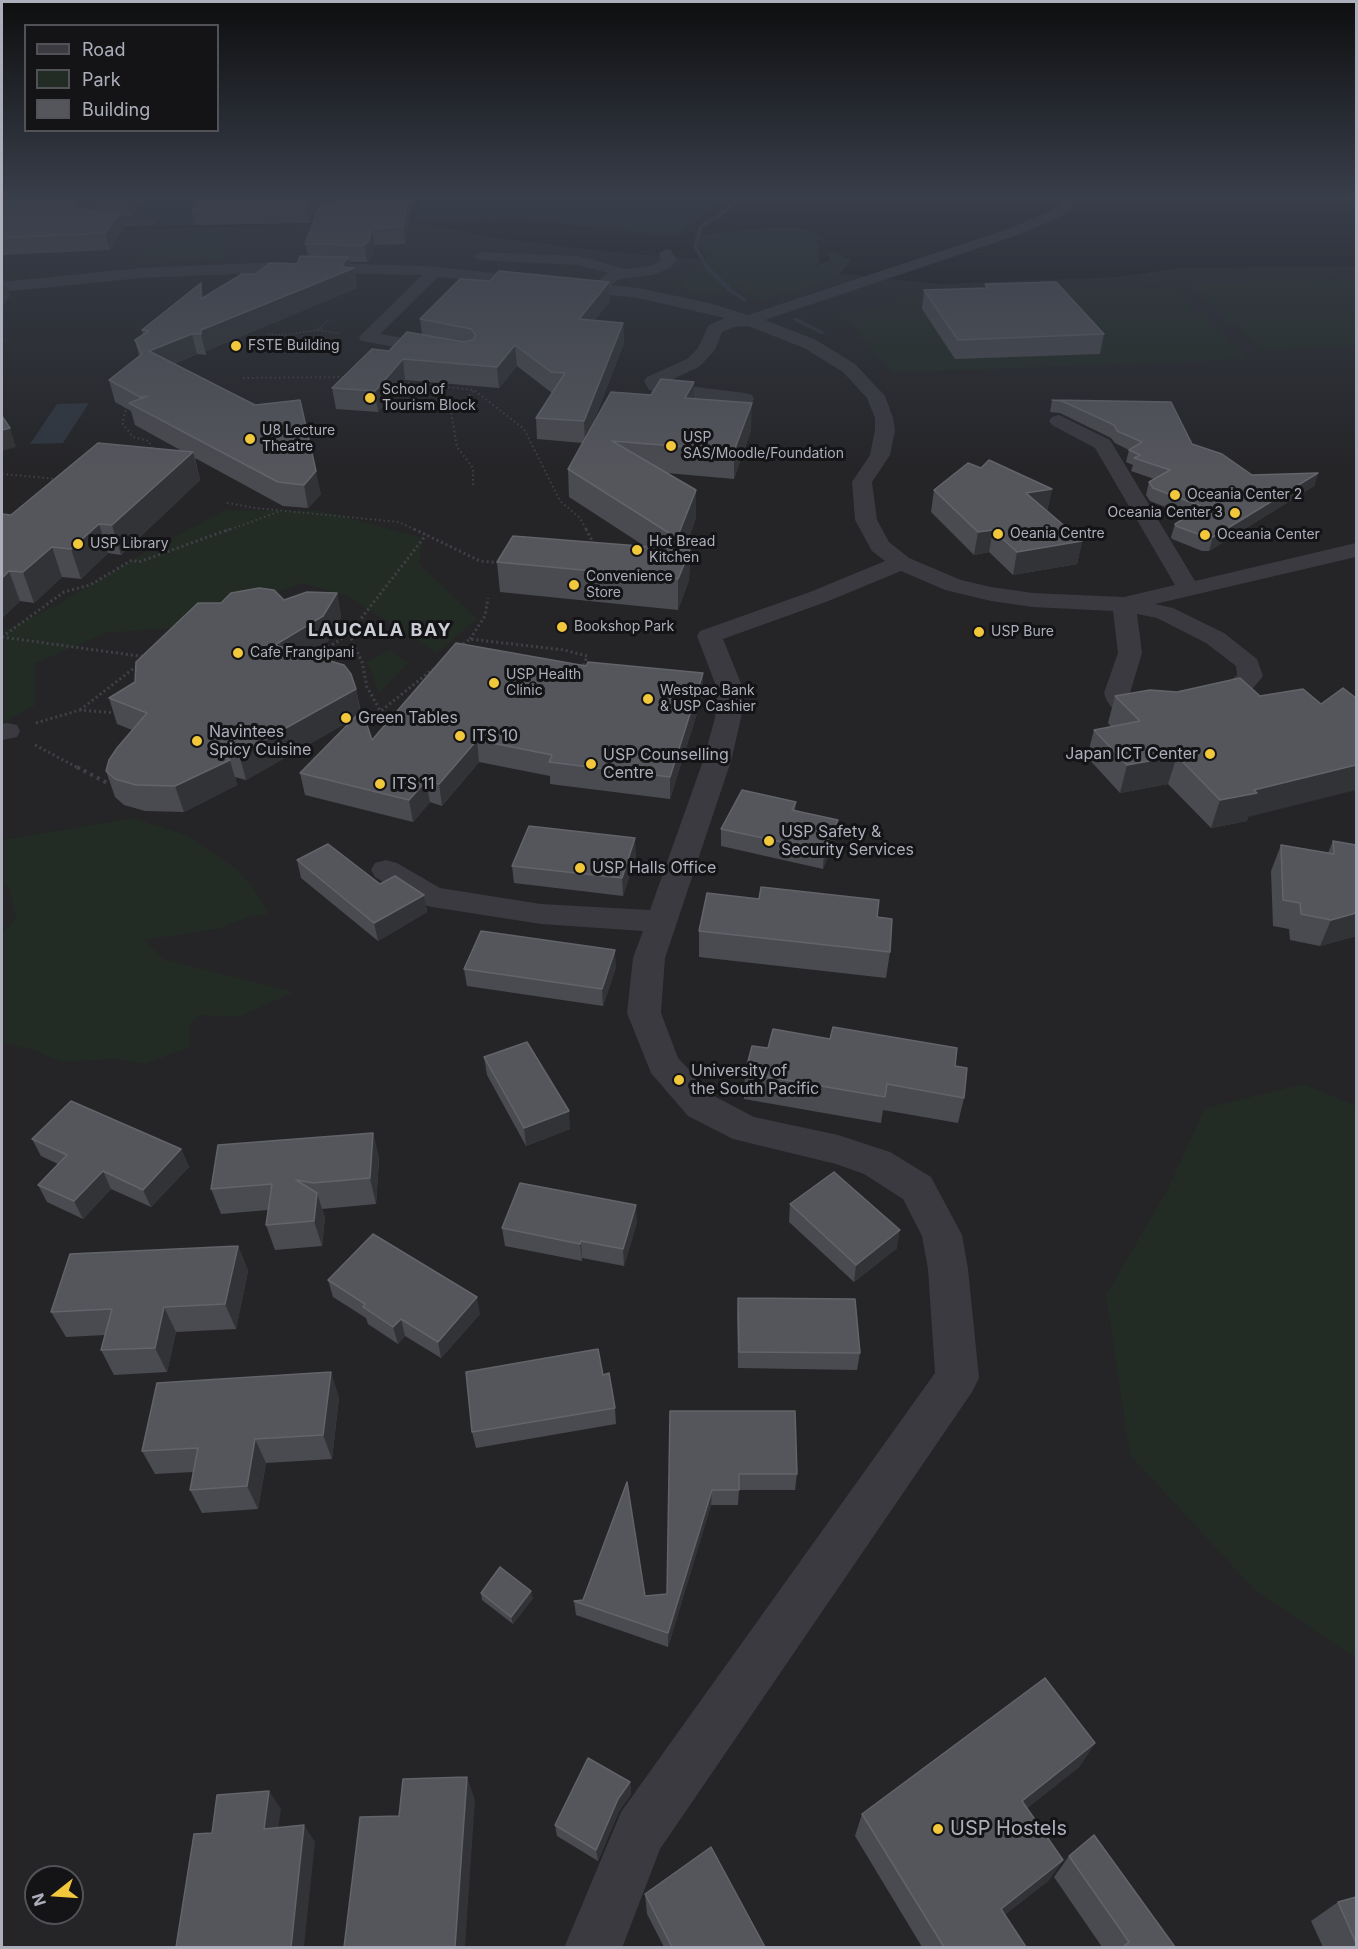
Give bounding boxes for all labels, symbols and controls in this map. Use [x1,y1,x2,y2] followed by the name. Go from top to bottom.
[24,24,219,132] legend
[82,39,125,60] text: Road
[82,69,121,90] text: Park
[82,99,150,120] text: Building
[248,338,340,354] place label: FSTE Building
[229,339,243,353] marker: FSTE Building
[382,382,476,414] place label: School of Tourism Block
[363,391,377,405] marker: School of Tourism Block
[262,423,335,455] place label: U8 Lecture Theatre
[683,430,844,462] place label: USP SAS/Moodle/Foundation
[243,432,257,446] marker: U8 Lecture Theatre
[664,439,678,453] marker: USP SAS/Moodle/Foundation
[1187,487,1302,503] place label: Oceania Center 2
[1168,488,1182,502] marker: Oceania Center 2
[1108,505,1223,521] place label: Oceania Center 3
[1228,506,1242,520] marker: Oceania Center 3
[1010,526,1105,542] place label: Oeania Centre
[991,527,1005,541] marker: Oeania Centre
[1217,527,1320,543] place label: Oceania Center
[1198,528,1212,542] marker: Oceania Center
[649,534,715,566] place label: Hot Bread Kitchen
[90,536,169,552] place label: USP Library
[71,537,85,551] marker: USP Library
[630,543,644,557] marker: Hot Bread Kitchen
[586,569,673,602] place label: Convenience Store
[567,578,581,592] marker: Convenience Store
[574,619,674,635] place label: Bookshop Park
[308,620,452,642] district label: LAUCALA BAY
[555,620,569,634] marker: Bookshop Park
[991,624,1054,640] place label: USP Bure
[972,625,986,639] marker: USP Bure
[250,645,354,661] place label: Cafe Frangipani
[231,646,245,660] marker: Cafe Frangipani
[506,667,581,700] place label: USP Health Clinic
[487,676,501,690] marker: USP Health Clinic
[660,683,756,716] place label: Westpac Bank & USP Cashier
[641,692,655,706] marker: Westpac Bank & USP Cashier
[358,708,458,728] place label: Green Tables
[339,711,353,725] marker: Green Tables
[209,722,311,760] place label: Navintees Spicy Cuisine
[472,726,518,746] place label: ITS 10
[453,729,467,743] marker: ITS 10
[190,734,204,748] marker: Navintees Spicy Cuisine
[1065,744,1198,764] place label: Japan ICT Center
[603,745,729,783] place label: USP Counselling Centre
[1203,747,1217,761] marker: Japan ICT Center
[584,757,598,771] marker: USP Counselling Centre
[392,774,434,794] place label: ITS 11
[373,777,387,791] marker: ITS 11
[781,822,914,860] place label: USP Safety & Security Services
[762,834,776,848] marker: USP Safety & Security Services
[592,858,716,878] place label: USP Halls Office
[573,861,587,875] marker: USP Halls Office
[691,1061,819,1099] place label: University of the South Pacific
[672,1073,686,1087] marker: University of the South Pacific
[950,1817,1067,1841] place label: USP Hostels
[931,1822,945,1836] marker: USP Hostels
[24,1865,84,1925] north arrow
[27,1891,50,1908] text: N

